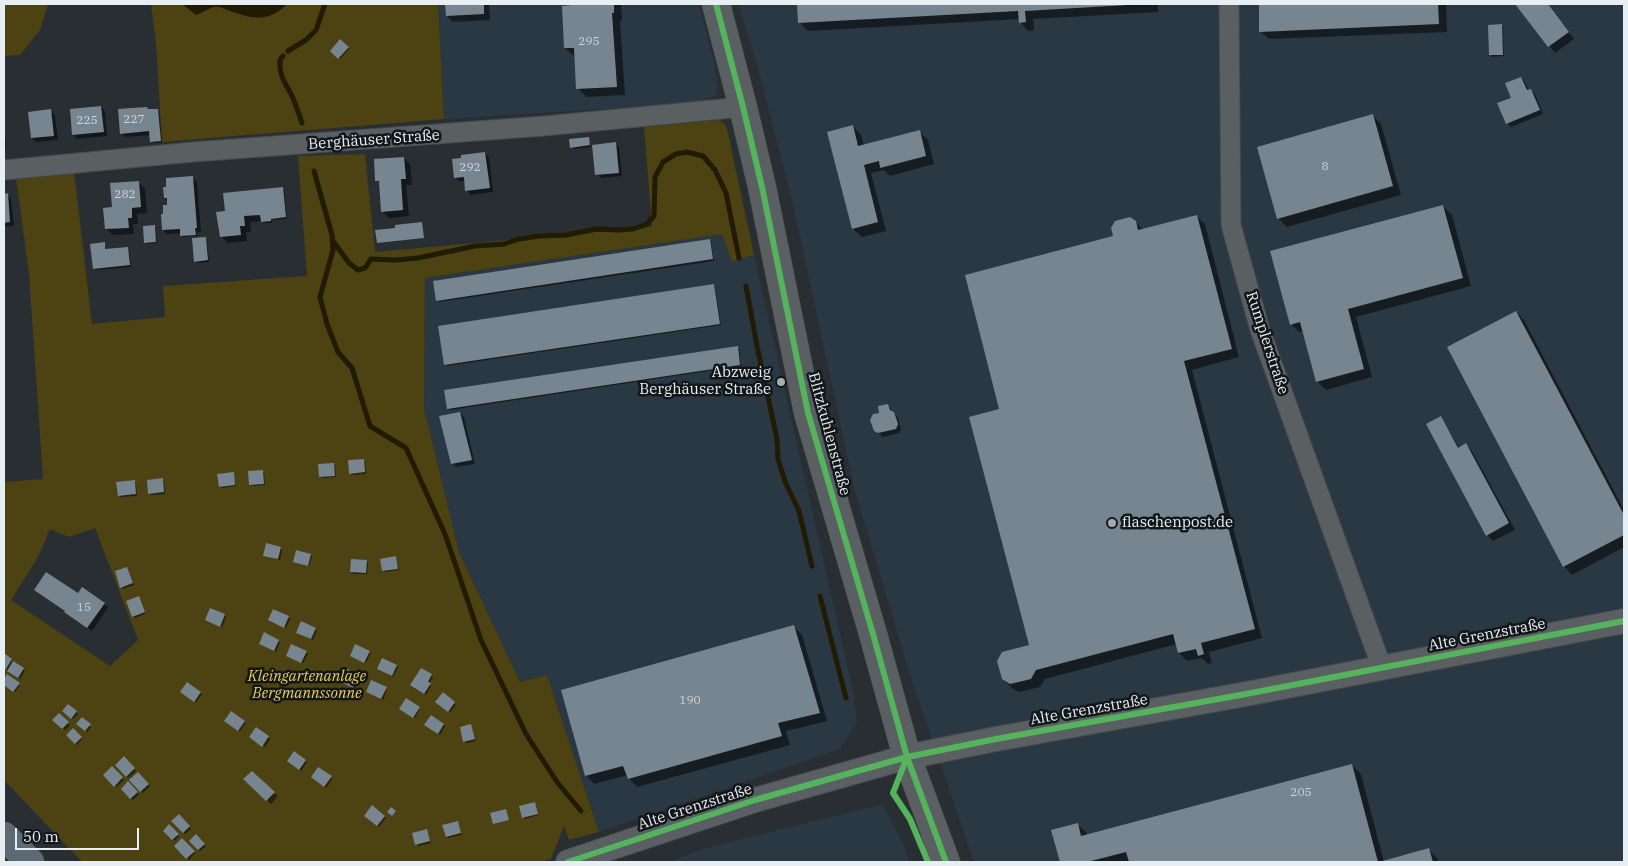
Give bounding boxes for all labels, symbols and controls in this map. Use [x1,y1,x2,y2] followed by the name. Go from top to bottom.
[578,35,600,49] house number: 295
[123,113,145,127] house number: 227
[76,114,98,128] house number: 225
[308,126,440,154] street label: Berghäuser Straße
[1321,160,1329,174] house number: 8
[459,161,481,175] house number: 292
[114,188,136,202] house number: 282
[1242,289,1292,397] street label: Rumplerstraße
[639,364,771,399] place label: Abzweig Berghäuser Straße
[804,371,854,497] street label: Blitzkuhlenstraße
[775,376,787,388] marker: Abzweig Berghäuser Straße
[1122,514,1233,532] place label: flaschenpost.de
[1106,517,1118,529] marker: flaschenpost.de
[77,601,91,615] house number: 15
[1427,615,1547,655] street label: Alte Grenzstraße
[248,668,366,703] park label: Kleingartenanlage Bergmannssonne
[1029,691,1149,729] street label: Alte Grenzstraße
[679,694,701,708] house number: 190
[636,780,754,834] street label: Alte Grenzstraße
[1290,786,1312,800] house number: 205
[18,818,141,850] scale bar
[23,827,59,846] text: 50 m

